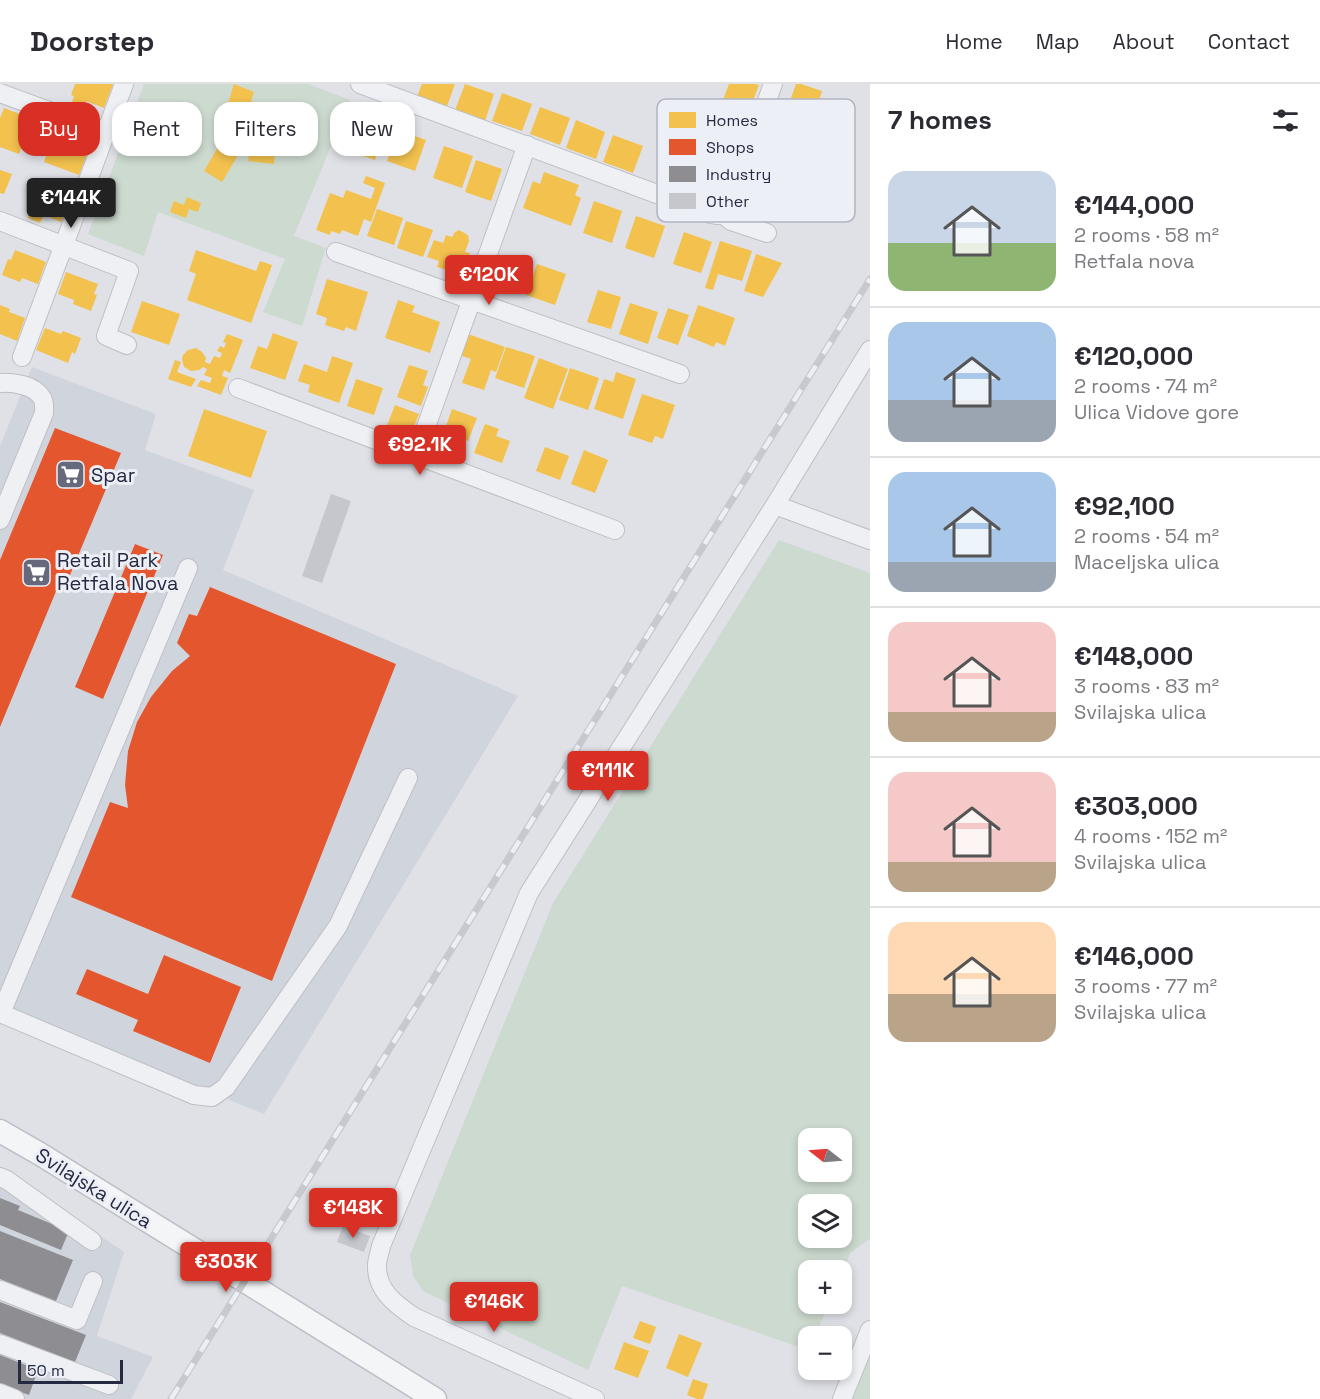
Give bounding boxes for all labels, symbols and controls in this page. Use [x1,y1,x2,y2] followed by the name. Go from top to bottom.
[30,23,154,59] text: Doorstep
[945,28,1003,55] text: Home
[1036,28,1080,55] text: Map
[1113,28,1175,55] text: About
[1208,28,1290,55] text: Contact
[657,99,855,222] legend
[18,102,100,156] chip: Buy
[112,102,202,156] chip: Rent
[214,102,318,156] chip: Filters
[330,102,415,156] chip: New
[888,103,992,137] text: 7 homes
[1269,104,1302,137] icon: filters
[706,110,758,131] text: Homes
[706,137,754,158] text: Shops
[706,164,771,185] text: Industry
[29,178,113,229] pin: €144K
[41,184,101,210] text: €144K
[1074,188,1194,222] text: €144,000
[706,191,749,212] text: Other
[936,195,1008,267] icon: home
[1074,222,1219,248] text: 2 rooms · 58 m²
[1074,248,1195,274] text: Retfala nova
[447,255,531,306] pin: €120K
[459,261,519,287] text: €120K
[1074,339,1193,373] text: €120,000
[936,346,1008,418] icon: home
[1074,373,1217,399] text: 2 rooms · 74 m²
[1074,399,1239,425] text: Ulica Vidove gore
[371,425,469,476] pin: €92.1K
[388,431,452,457] text: €92.1K
[54,459,86,491] supermarket icon: Spar
[91,462,135,488] place label: Spar
[1074,489,1175,523] text: €92,100
[936,496,1008,568] icon: home
[1074,523,1219,549] text: 2 rooms · 54 m²
[57,547,179,596] place label: Retail Park Retfala Nova
[1074,549,1219,575] text: Maceljska ulica
[20,556,52,588] supermarket icon: Retail Park Retfala Nova
[1074,639,1193,673] text: €148,000
[936,646,1008,718] icon: home
[1074,673,1219,699] text: 3 rooms · 83 m²
[1074,699,1207,725] text: Svilajska ulica
[566,751,650,802] pin: €111K
[581,757,635,783] text: €111K
[1074,789,1198,823] text: €303,000
[936,796,1008,868] icon: home
[1074,823,1227,849] text: 4 rooms · 152 m²
[1074,849,1207,875] text: Svilajska ulica
[1074,939,1194,973] text: €146,000
[936,946,1008,1018] icon: home
[1074,973,1217,999] text: 3 rooms · 77 m²
[1074,999,1207,1025] text: Svilajska ulica
[798,1128,852,1182] north arrow
[798,1128,852,1380] map controls
[31,1142,157,1234] street label: Svilajska ulica
[311,1188,395,1239] pin: €148K
[323,1194,383,1220] text: €148K
[798,1194,852,1248] button: layers
[184,1242,268,1293] pin: €303K
[194,1248,258,1274] text: €303K
[798,1260,852,1314] button: +
[452,1282,536,1333] pin: €146K
[464,1288,524,1314] text: €146K
[798,1326,852,1380] button: −
[18,1357,123,1384] scale bar
[27,1360,65,1381] text: 50 m

